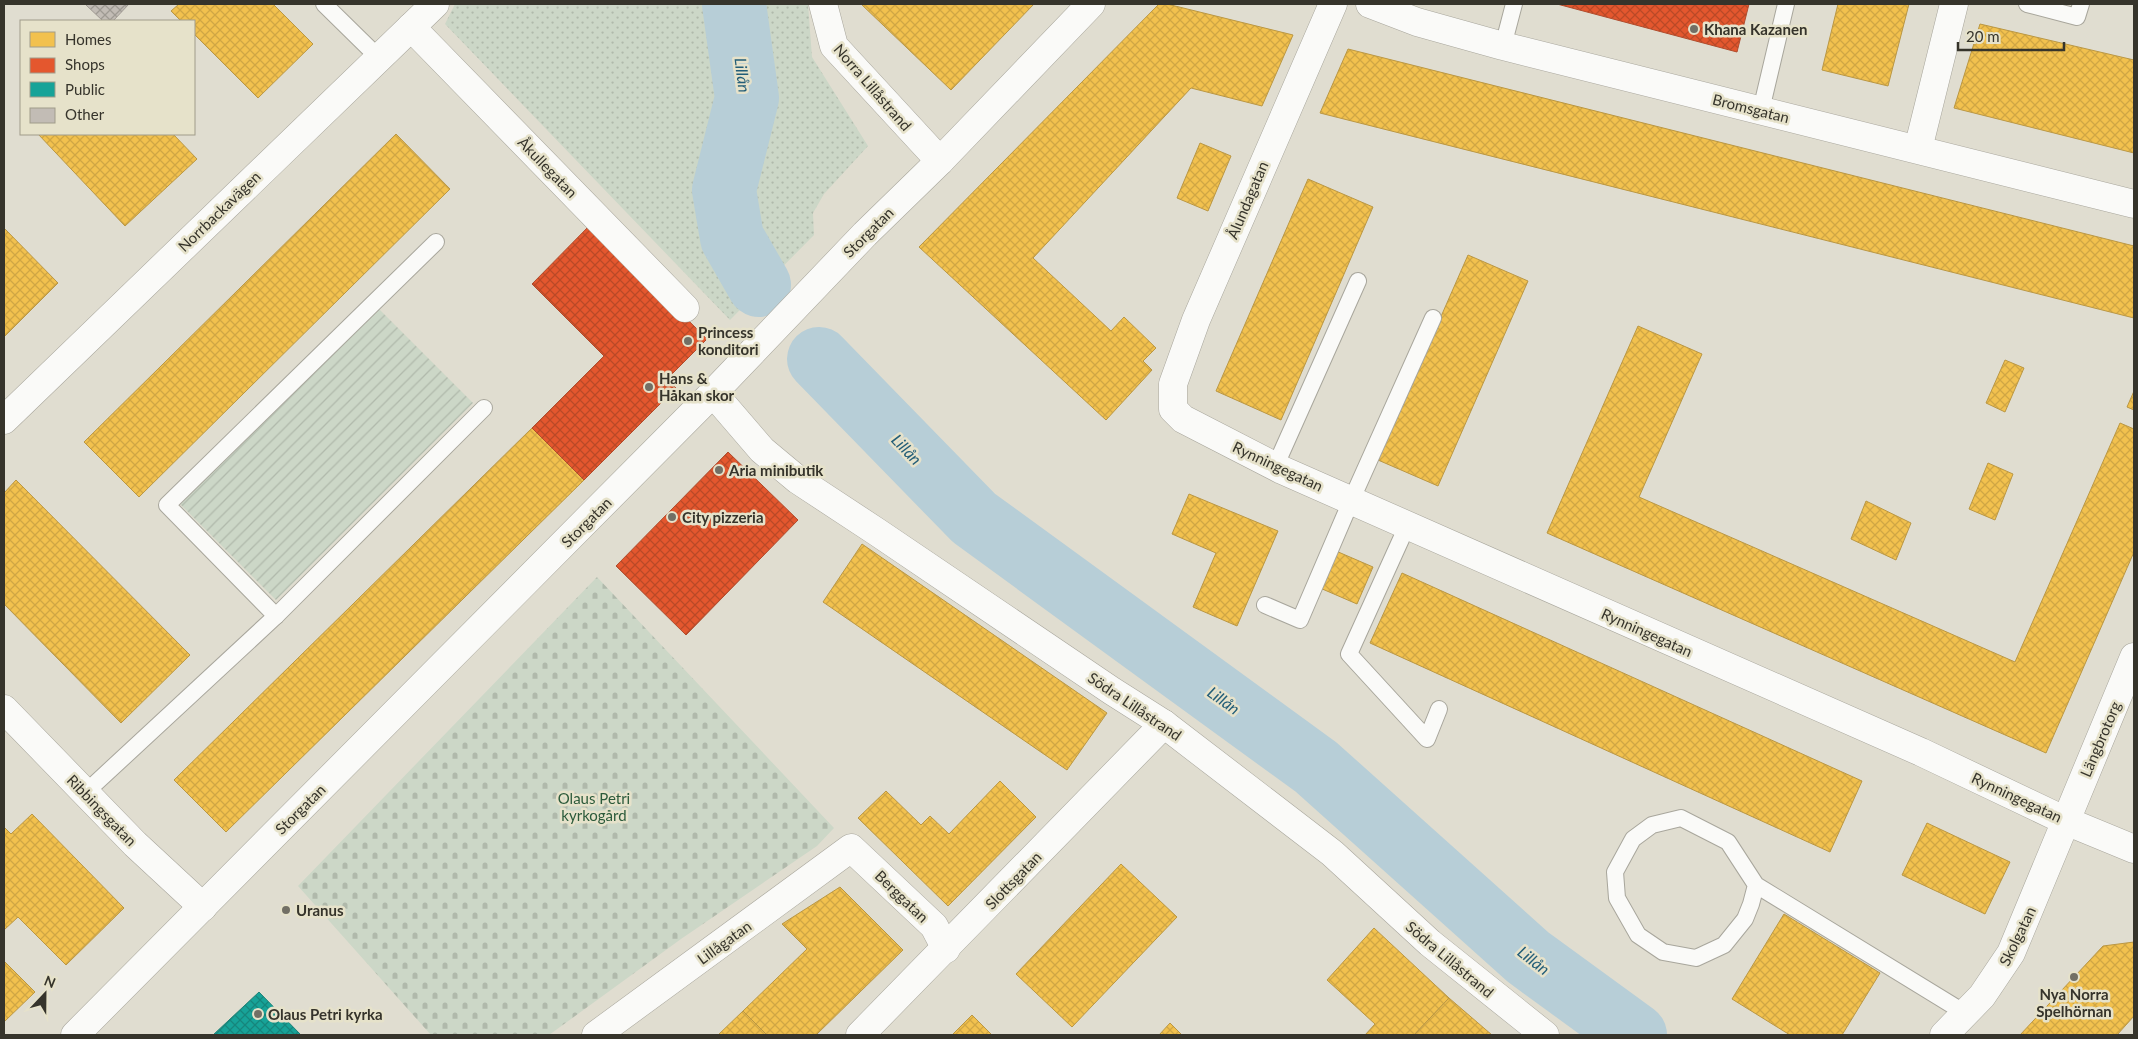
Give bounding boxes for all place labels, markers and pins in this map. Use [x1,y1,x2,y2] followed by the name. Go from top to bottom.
[1704,20,1807,38] place label: Khana Kazanen
[1688,23,1700,35] marker: Khana Kazanen
[698,323,759,358] place label: Princess konditori
[682,335,694,347] marker: Princess konditori
[659,369,735,404] place label: Hans & Håkan skor
[643,381,655,393] marker: Hans & Håkan skor
[728,461,824,479] place label: Aria minibutik
[713,464,725,476] marker: Aria minibutik
[682,508,764,526] place label: City pizzeria
[666,511,678,523] marker: City pizzeria
[296,901,344,919] place label: Uranus
[280,904,292,916] marker: Uranus
[2068,971,2080,983] marker: Nya Norra Spelhörnan
[2036,985,2112,1020] place label: Nya Norra Spelhörnan
[268,1005,383,1023] place label: Olaus Petri kyrka
[252,1008,264,1020] marker: Olaus Petri kyrka

